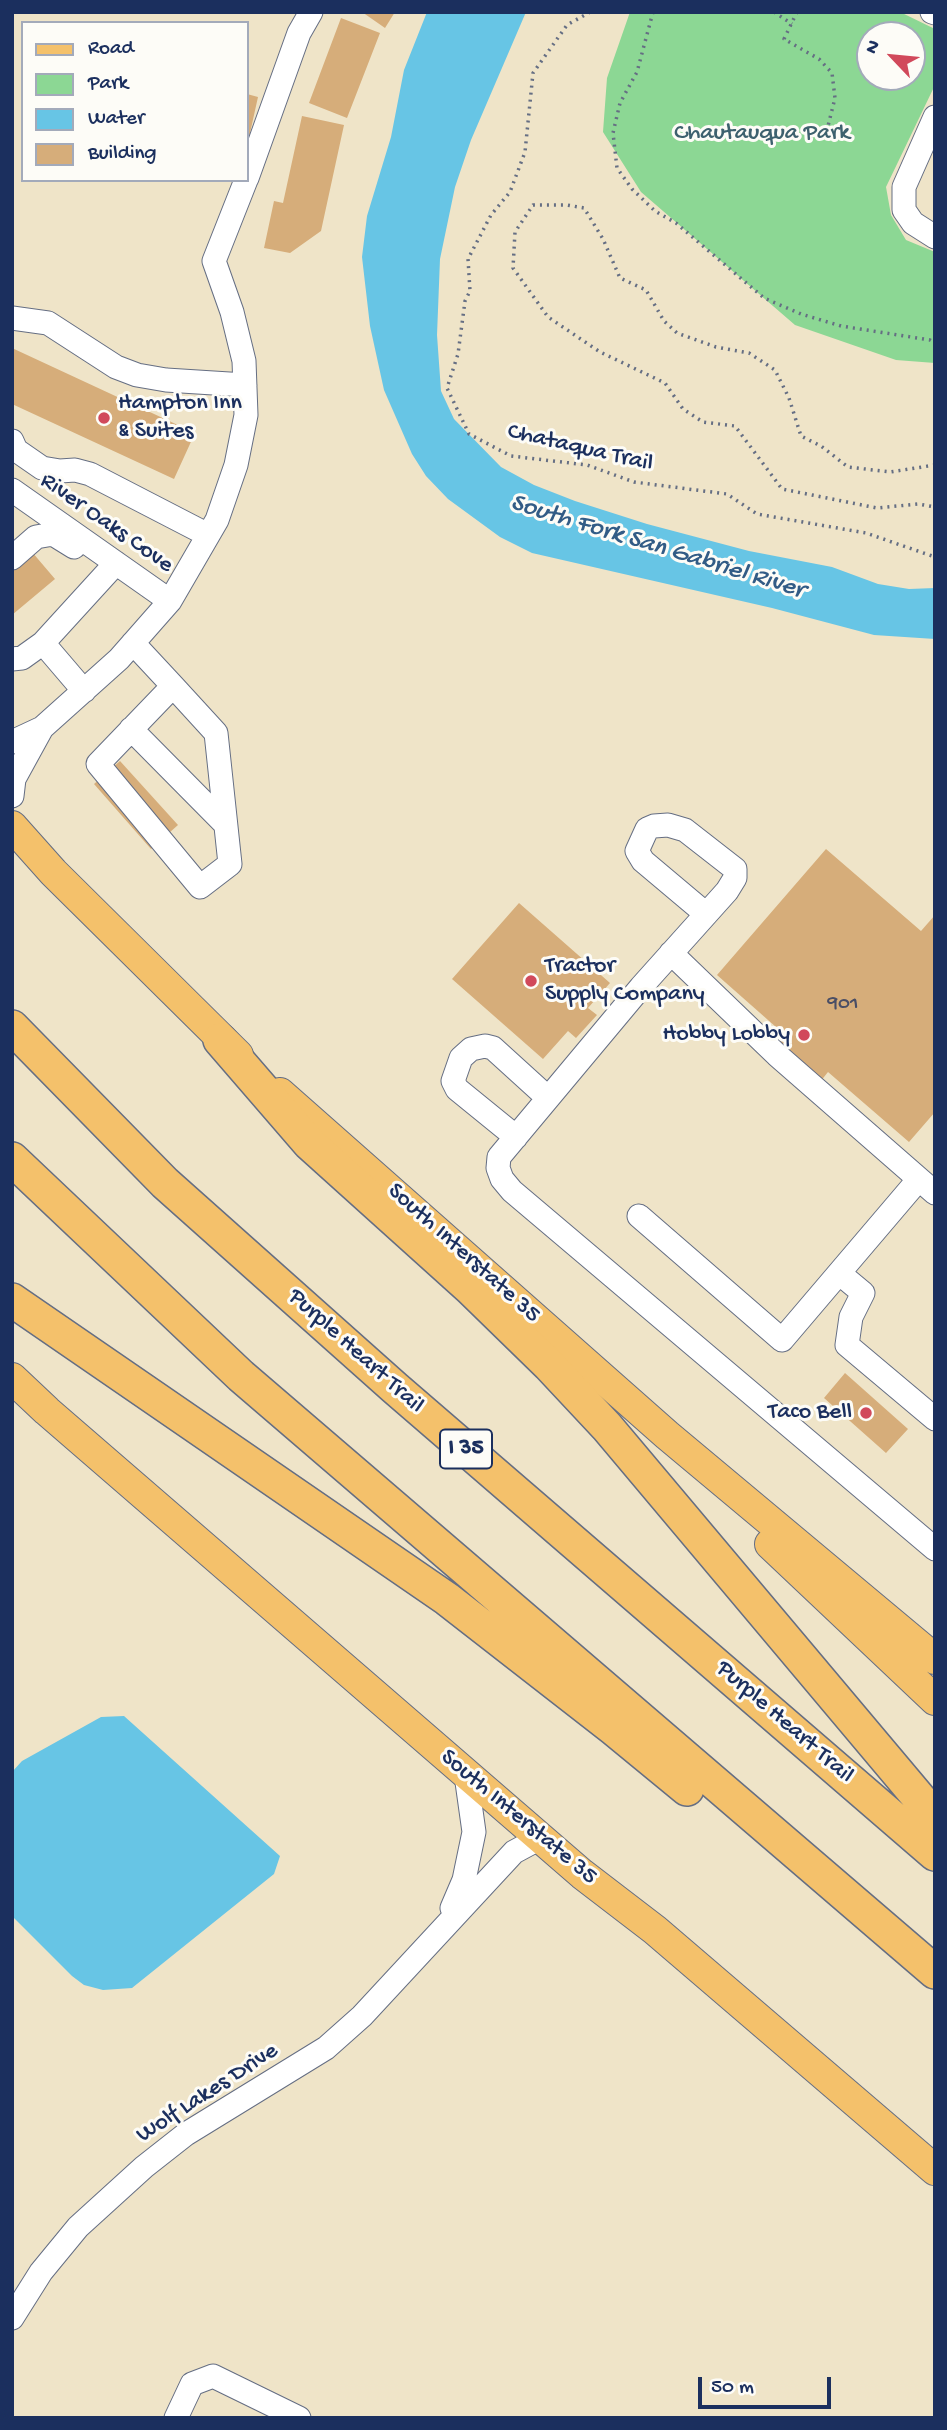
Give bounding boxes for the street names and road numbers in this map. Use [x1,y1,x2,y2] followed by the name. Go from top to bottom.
[504,418,656,480] street label: Chataqua Trail
[34,467,178,581] street label: River Oaks Cove
[381,1178,545,1330] street label: South Interstate 35
[281,1283,429,1421] street label: Purple Heart Trail
[440,1430,492,1468] road number: I 35
[709,1655,859,1791] street label: Purple Heart Trail
[434,1744,602,1892] street label: South Interstate 35
[132,2037,284,2151] street label: Wolf Lakes Drive

